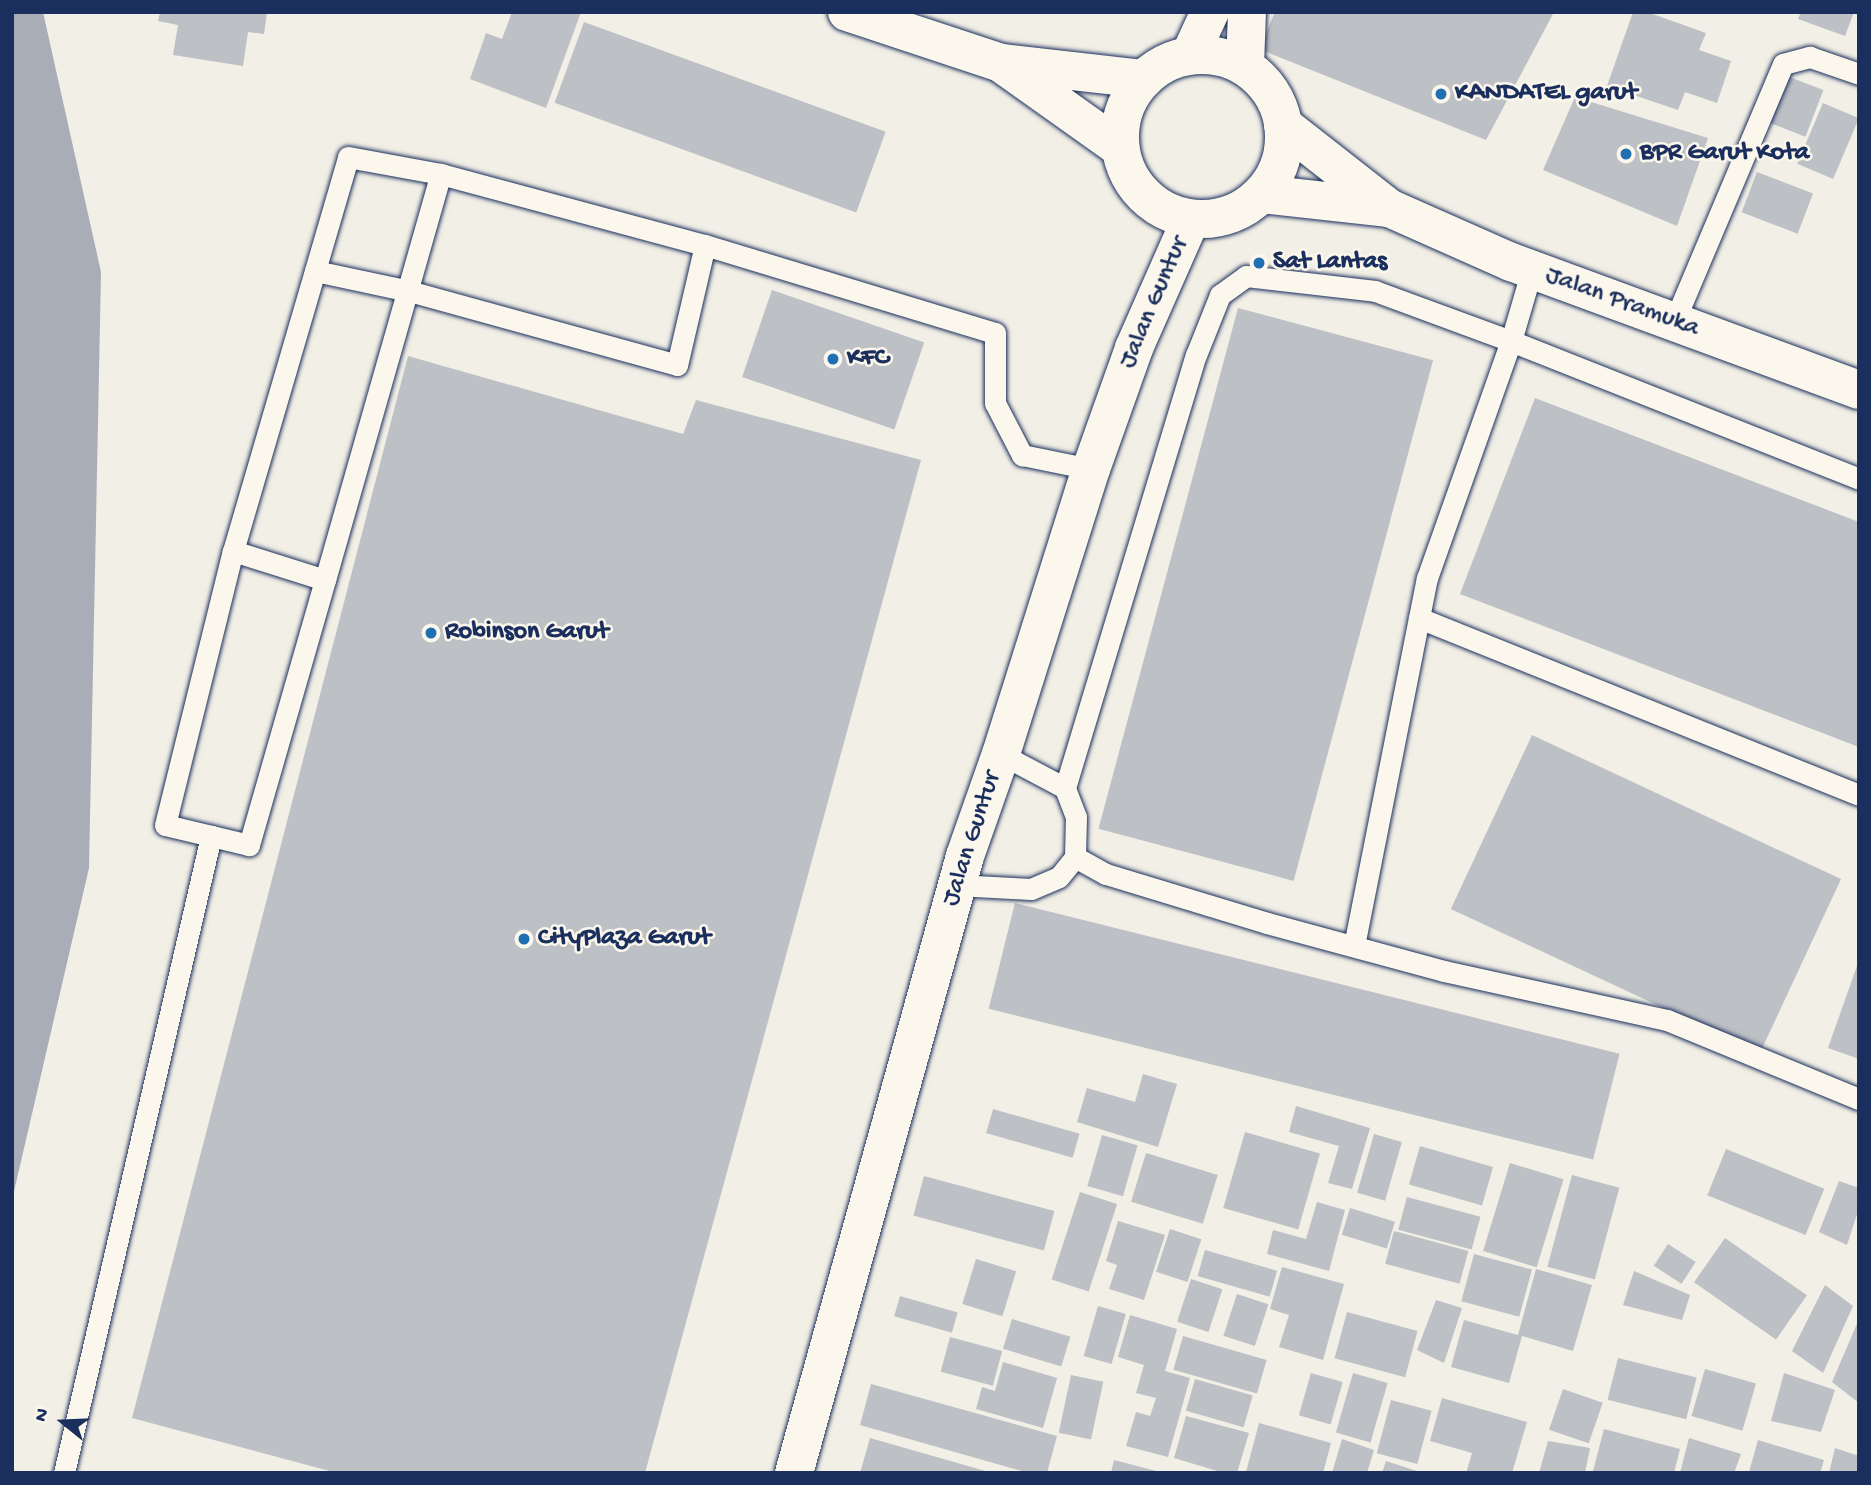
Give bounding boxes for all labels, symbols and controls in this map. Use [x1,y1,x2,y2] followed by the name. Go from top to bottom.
[1455,78,1637,110] place label: KANDATEL garut
[1433,86,1449,102] marker: KANDATEL garut
[1640,138,1809,170] place label: BPR Garut Kota
[1618,146,1634,162] marker: BPR Garut Kota
[1113,233,1197,373] street label: Jalan Guntur
[1273,247,1387,279] place label: Sat Lantas
[1251,255,1267,271] marker: Sat Lantas
[1541,261,1703,345] street label: Jalan Pramuka
[847,343,889,375] place label: KFC
[825,351,841,367] marker: KFC
[445,617,608,649] place label: Robinson Garut
[423,625,439,641] marker: Robinson Garut
[937,768,1009,910] street label: Jalan Guntur
[538,923,711,955] place label: CityPlaza Garut
[516,931,532,947] marker: CityPlaza Garut
[28,1387,98,1457] north arrow
[30,1406,55,1425] text: N

